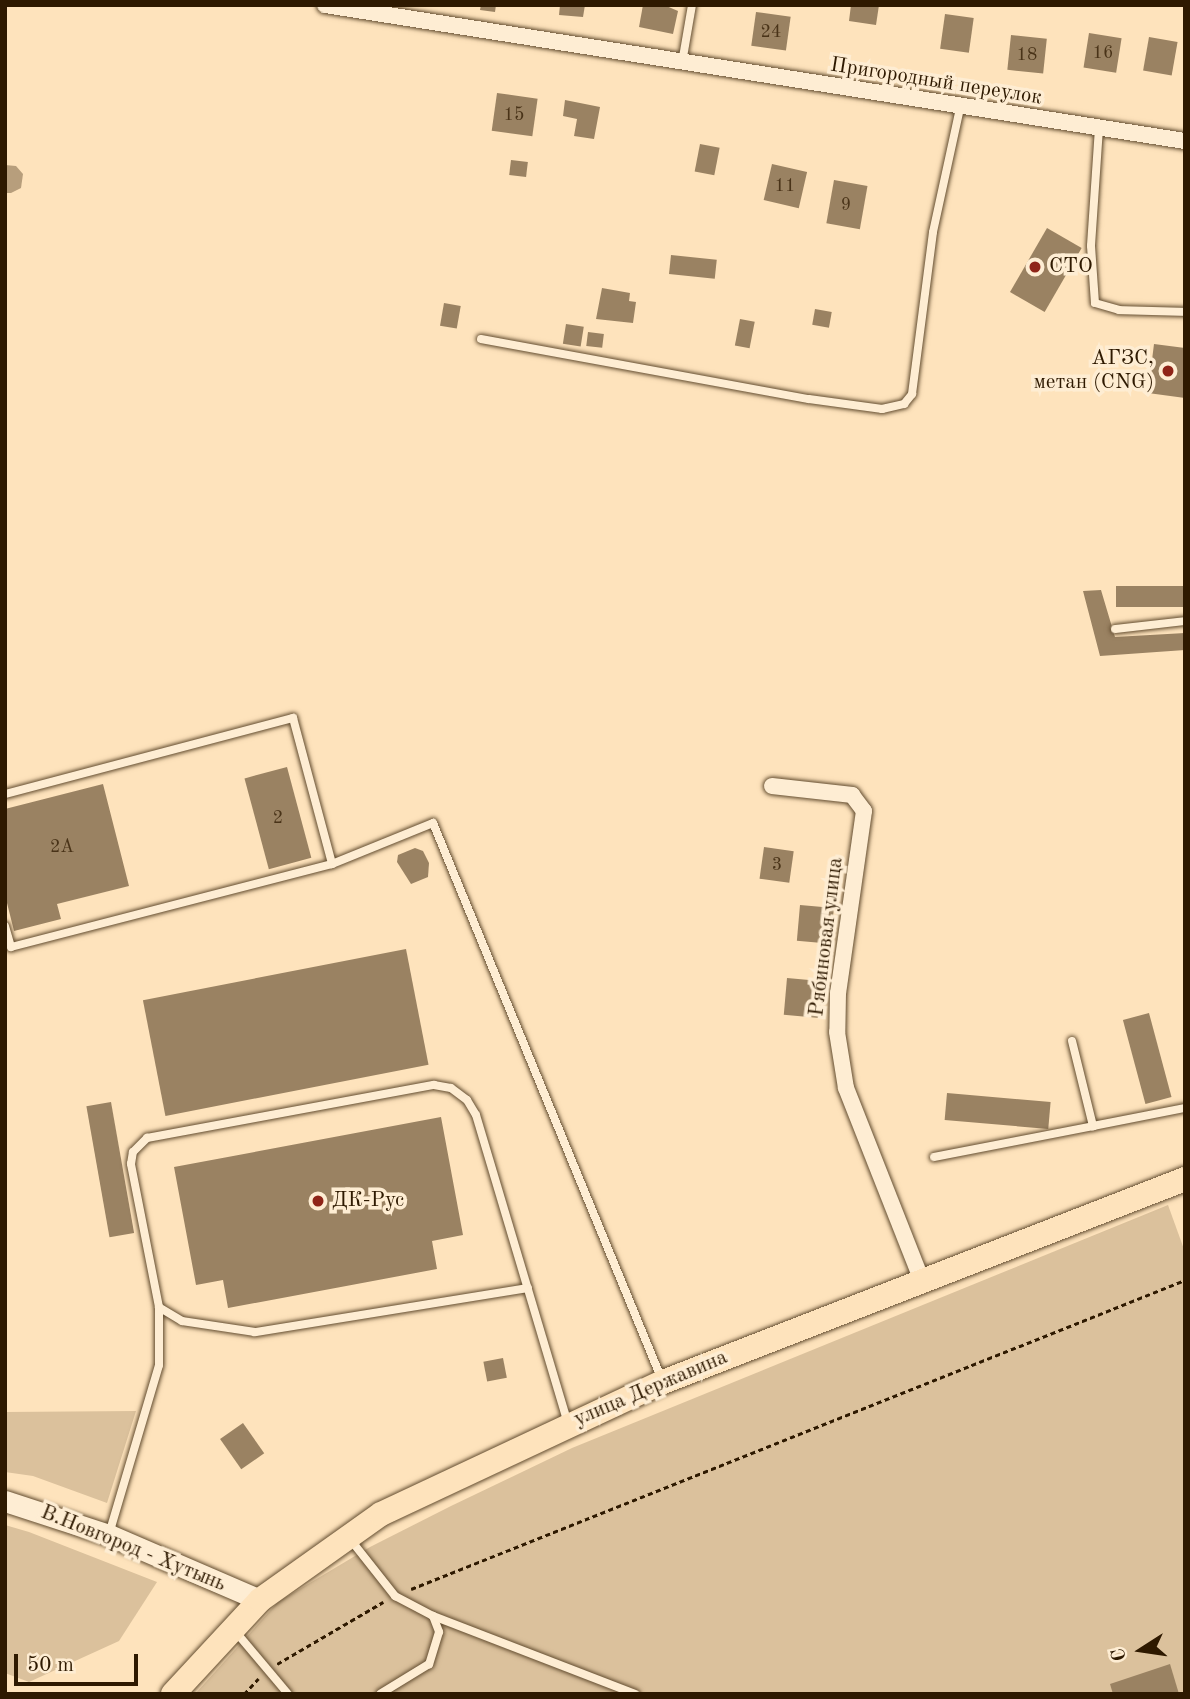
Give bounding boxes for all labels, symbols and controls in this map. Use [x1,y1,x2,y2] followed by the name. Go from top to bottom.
[761,21,781,43] house number: 24
[1093,42,1113,64] house number: 16
[1017,44,1037,66] house number: 18
[828,53,1044,111] street label: Пригородный переулок
[504,104,524,126] house number: 15
[775,175,795,197] house number: 11
[841,194,851,216] house number: 9
[1049,254,1093,280] place label: СТО
[1027,259,1043,275] marker: СТО
[1034,346,1154,396] place label: АГЗС, метан (CNG)
[1160,363,1176,379] marker: АГЗС, метан (CNG)
[273,807,283,829] house number: 2
[50,836,74,858] house number: 2А
[772,854,782,876] house number: 3
[805,856,849,1018] street label: Рябиновая улица
[332,1188,404,1214] place label: ДК-Рус
[310,1193,326,1209] marker: ДК-Рус
[570,1345,732,1433] street label: улица Державина
[37,1500,229,1598] street label: В.Новгород - Хутынь
[1106,1615,1176,1685] north arrow
[18,1640,142,1684] scale bar
[1109,1646,1131,1663] text: С
[27,1655,74,1676] text: 50 m

